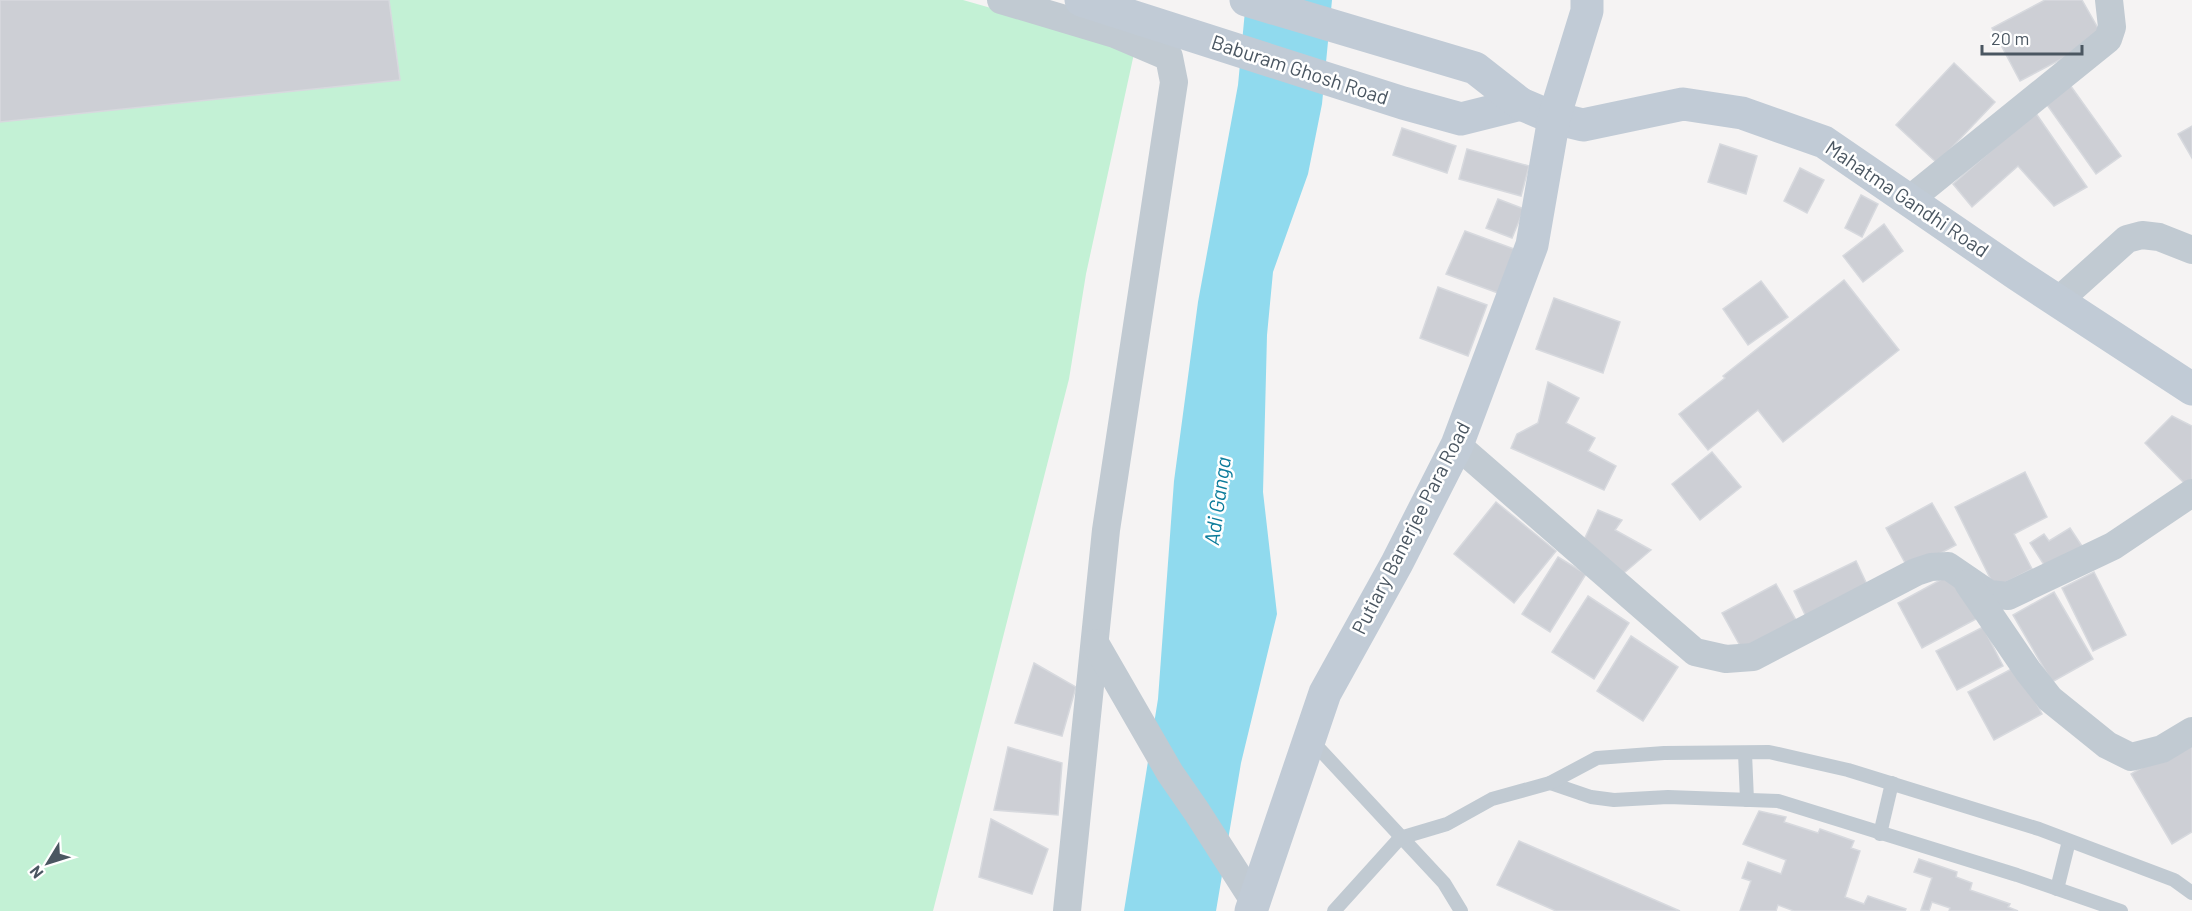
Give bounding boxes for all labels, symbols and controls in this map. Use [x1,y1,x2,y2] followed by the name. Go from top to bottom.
[1982,18,2082,56] scale bar
[1991,27,2029,49] text: 20 m
[1209,29,1392,109] street label: Baburam Ghosh Road
[1821,135,1994,262] street label: Mahatma Gandhi Road
[1346,417,1474,638] street label: Putiary Banerjee Para Road
[1198,455,1235,547] water label: Adi Ganga
[18,833,78,893] north arrow
[25,863,47,883] text: N

